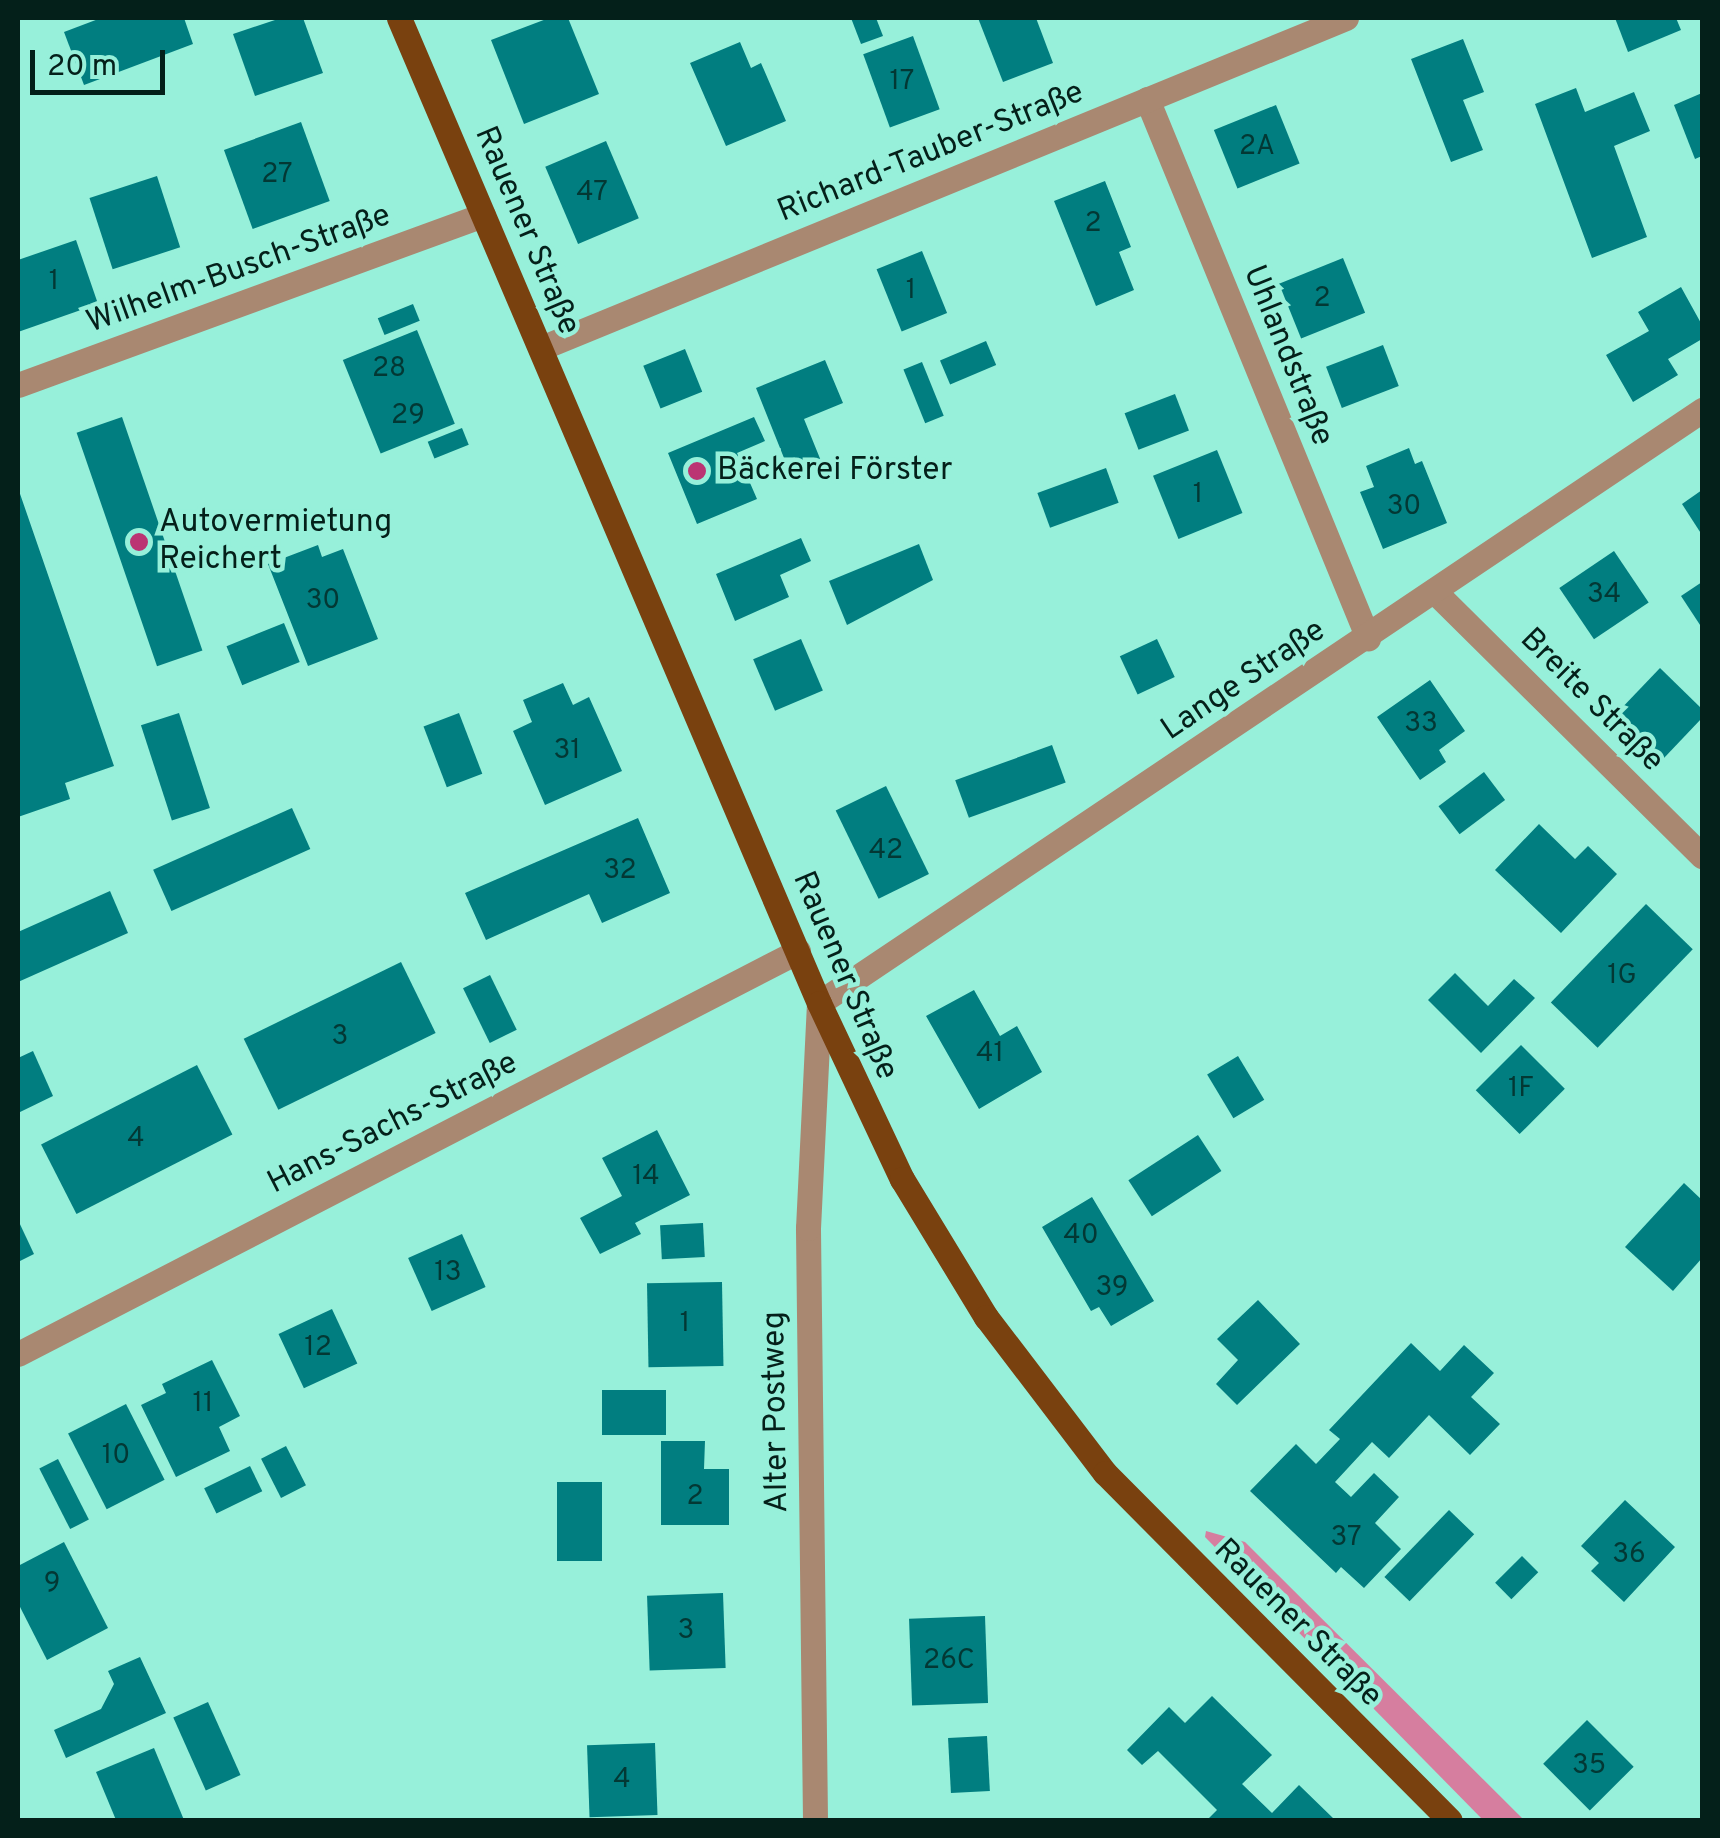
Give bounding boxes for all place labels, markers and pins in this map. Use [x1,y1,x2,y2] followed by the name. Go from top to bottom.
[717,452,952,490] place label: Bäckerei Förster
[686,460,708,482] marker: Bäckerei Förster
[159,505,392,580] place label: Autovermietung Reichert
[128,531,150,553] marker: Autovermietung Reichert

